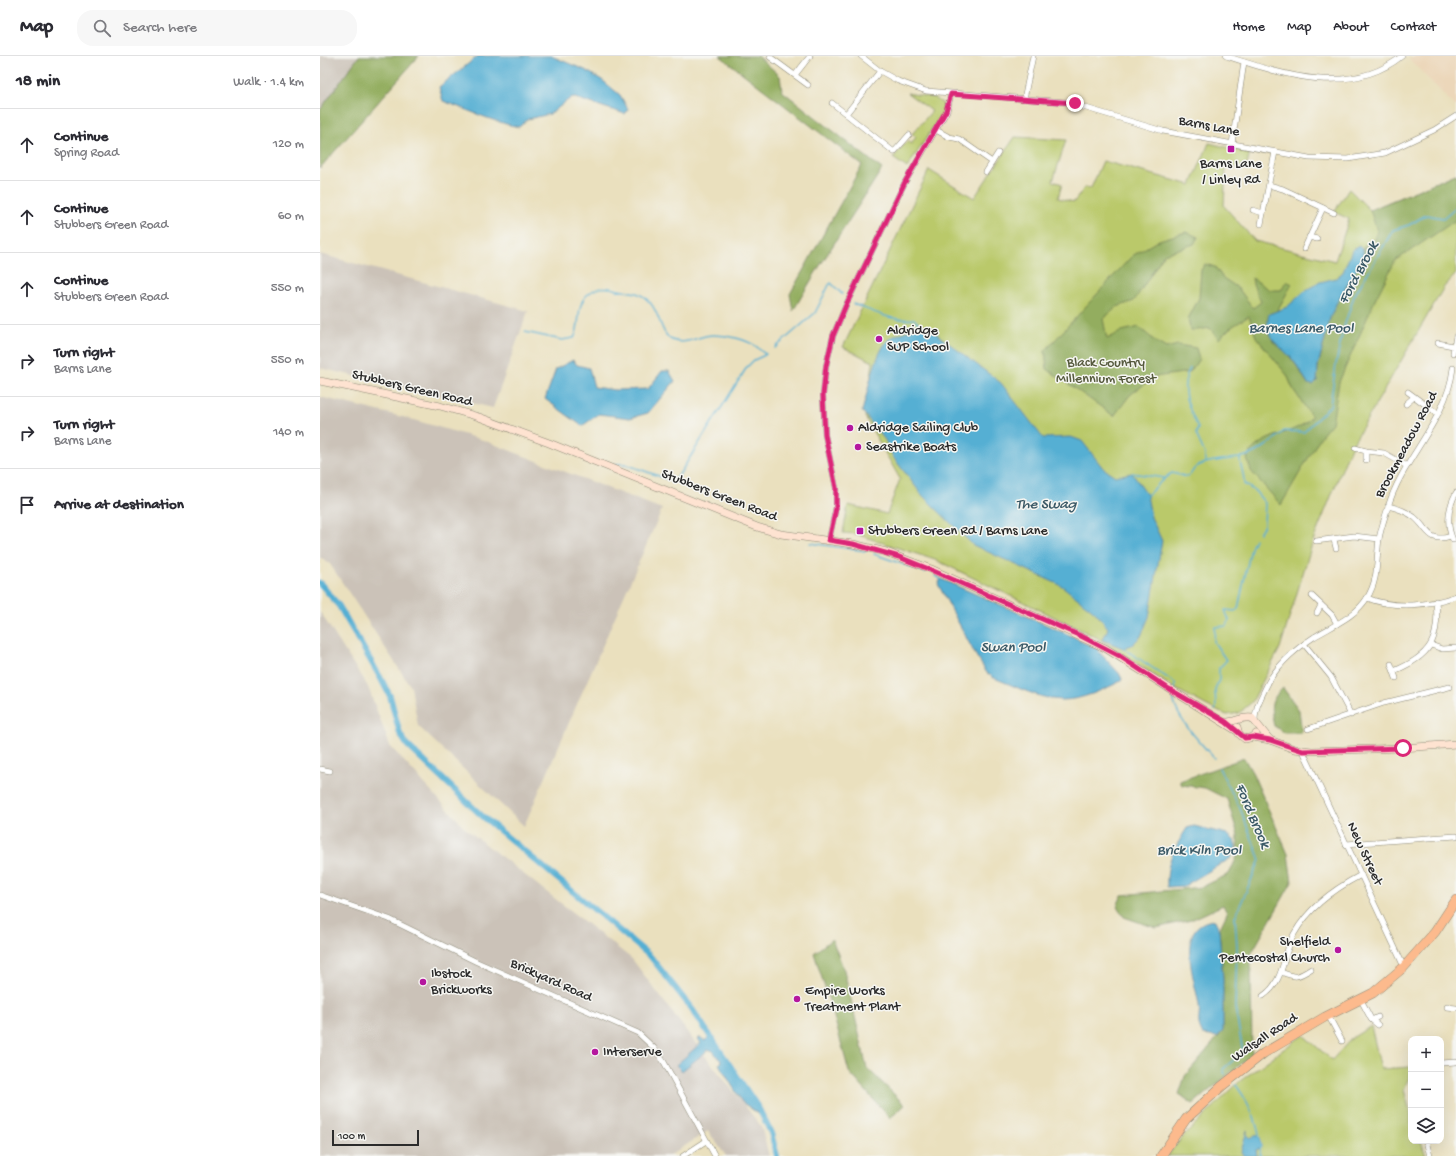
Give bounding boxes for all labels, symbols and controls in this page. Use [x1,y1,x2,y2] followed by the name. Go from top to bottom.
[77,10,357,46] search box
[20,16,53,39] text: Map
[91,17,113,39] icon: search
[123,19,197,37] text: Search here
[1233,19,1265,36] text: Home
[1287,19,1311,36] text: Map
[1333,19,1369,36] text: About
[1391,19,1436,36] text: Contact
[16,72,60,92] text: 18 min
[233,75,304,90] text: Walk · 1.4 km
[1066,94,1084,112] route end
[1176,113,1242,141] street label: Barns Lane
[54,128,108,146] text: Continue
[16,134,38,156] icon: ahead
[273,137,304,152] text: 120 m
[1226,144,1236,154] marker: Barns Lane / Linley Rd
[54,146,119,161] text: Spring Road
[1199,156,1263,189] place label: Barns Lane / Linley Rd
[54,200,108,218] text: Continue
[16,206,38,228] icon: ahead
[278,209,304,224] text: 60 m
[54,218,168,233] text: Stubbers Green Road
[1335,237,1384,307] water label: Ford Brook
[54,272,108,290] text: Continue
[16,278,38,300] icon: ahead
[271,281,304,296] text: 550 m
[54,290,168,305] text: Stubbers Green Road
[1249,320,1355,338] water label: Barnes Lane Pool
[887,323,949,356] place label: Aldridge SUP School
[874,334,884,344] marker: Aldridge SUP School
[54,344,114,362] text: Turn right
[16,350,38,372] icon: right
[271,353,304,368] text: 550 m
[1056,355,1157,388] park label: Black Country Millennium Forest
[54,362,111,377] text: Barns Lane
[350,367,476,412] street label: Stubbers Green Road
[1371,387,1443,502] street label: Brookmeadow Road
[54,416,114,434] text: Turn right
[858,420,979,437] place label: Aldridge Sailing Club
[16,422,38,444] icon: right
[845,423,855,433] marker: Aldridge Sailing Club
[273,425,304,440] text: 140 m
[54,434,111,449] text: Barns Lane
[866,439,957,456] place label: Seastrike Boats
[853,442,863,452] marker: Seastrike Boats
[659,466,781,527] street label: Stubbers Green Road
[16,494,38,516] icon: arrive
[54,496,184,514] text: Arrive at destination
[1016,496,1078,514] water label: The Swag
[868,523,1049,540] place label: Stubbers Green Rd / Barns Lane
[855,526,865,536] marker: Stubbers Green Rd / Barns Lane
[981,639,1047,657] water label: Swan Pool
[1394,739,1412,757] route start
[1230,781,1274,852] water label: Ford Brook
[1342,820,1387,890] street label: New Street
[1157,842,1243,860] water label: Brick Kiln Pool
[1218,934,1332,967] place label: Shelfield Pentecostal Church
[1333,945,1343,955] marker: Shelfield Pentecostal Church
[506,955,596,1007] street label: Brickyard Road
[430,966,492,999] place label: Ibstock Brickworks
[418,977,428,987] marker: Ibstock Brickworks
[804,983,901,1016] place label: Empire Works Treatment Plant
[792,994,802,1004] marker: Empire Works Treatment Plant
[1229,1009,1303,1066] street label: Walsall Road
[1408,1036,1444,1144] map controls
[1408,1036,1444,1072] button: +
[603,1044,662,1061] place label: Interserve
[590,1047,600,1057] marker: Interserve
[1408,1072,1444,1108] button: −
[1408,1108,1444,1144] button: layers
[332,1128,419,1147] scale bar
[338,1131,365,1143] text: 100 m

